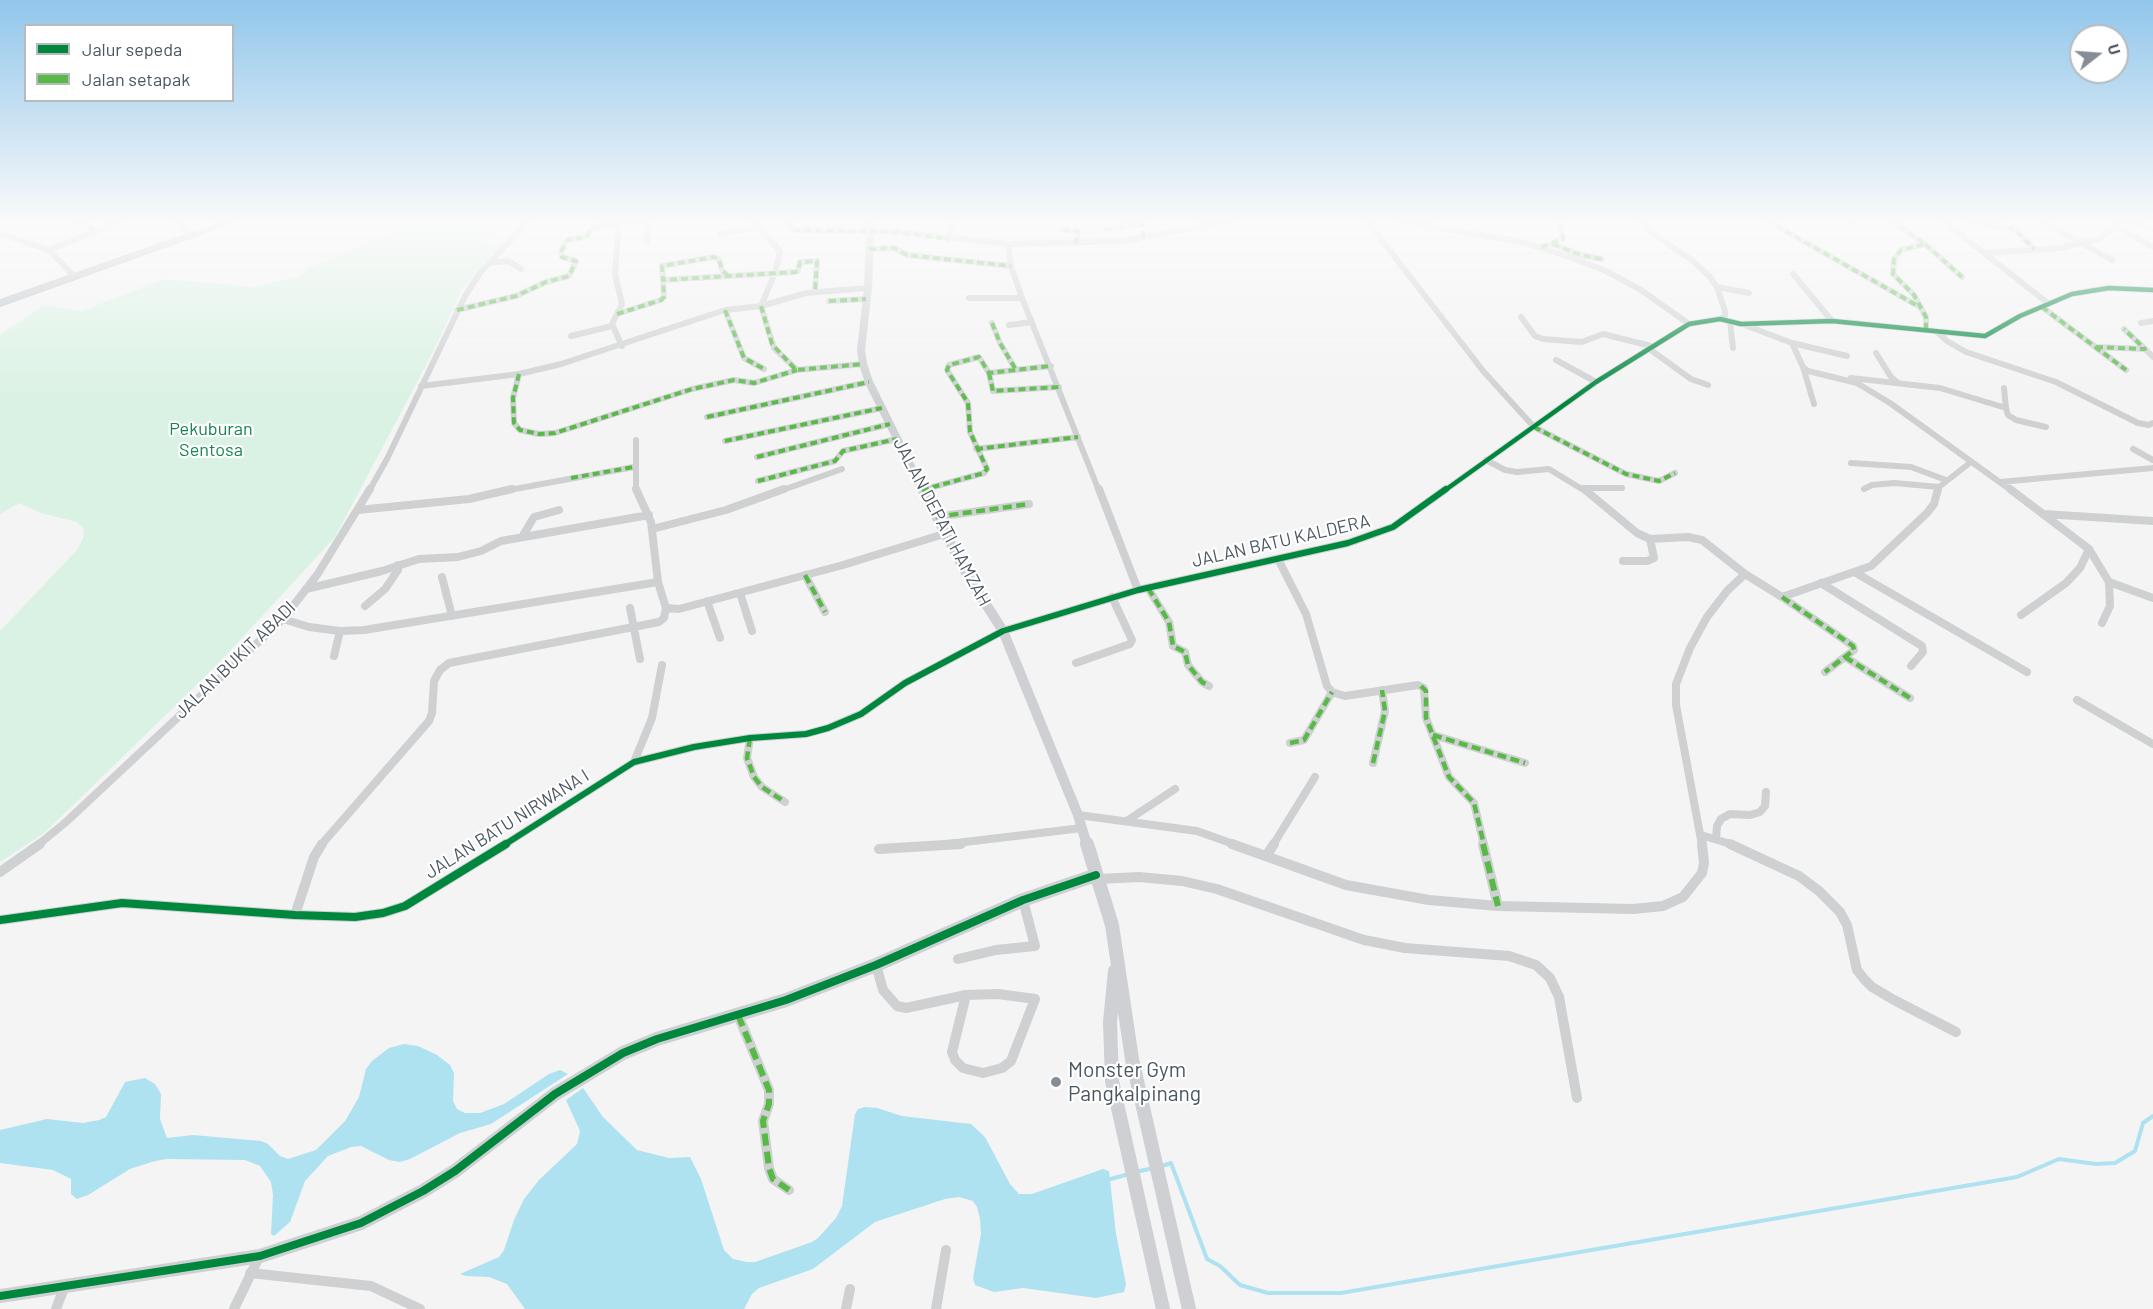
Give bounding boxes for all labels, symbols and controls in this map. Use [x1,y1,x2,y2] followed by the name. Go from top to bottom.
[24,24,234,102] legend
[2069,24,2129,84] north arrow
[82,38,182,60] text: Jalur sepeda
[2104,42,2125,57] text: U
[82,68,190,90] text: Jalan setapak
[169,418,253,460] park label: Pekuburan Sentosa
[888,434,996,610] street label: JALAN DEPATI HAMZAH
[1190,510,1372,572] street label: JALAN BATU KALDERA
[170,597,300,723] street label: JALAN BUKIT ABADI
[421,765,593,883] street label: JALAN BATU NIRWANA I
[1068,1057,1201,1107] place label: Monster Gym Pangkalpinang
[1049,1075,1063,1089] marker: Monster Gym Pangkalpinang

